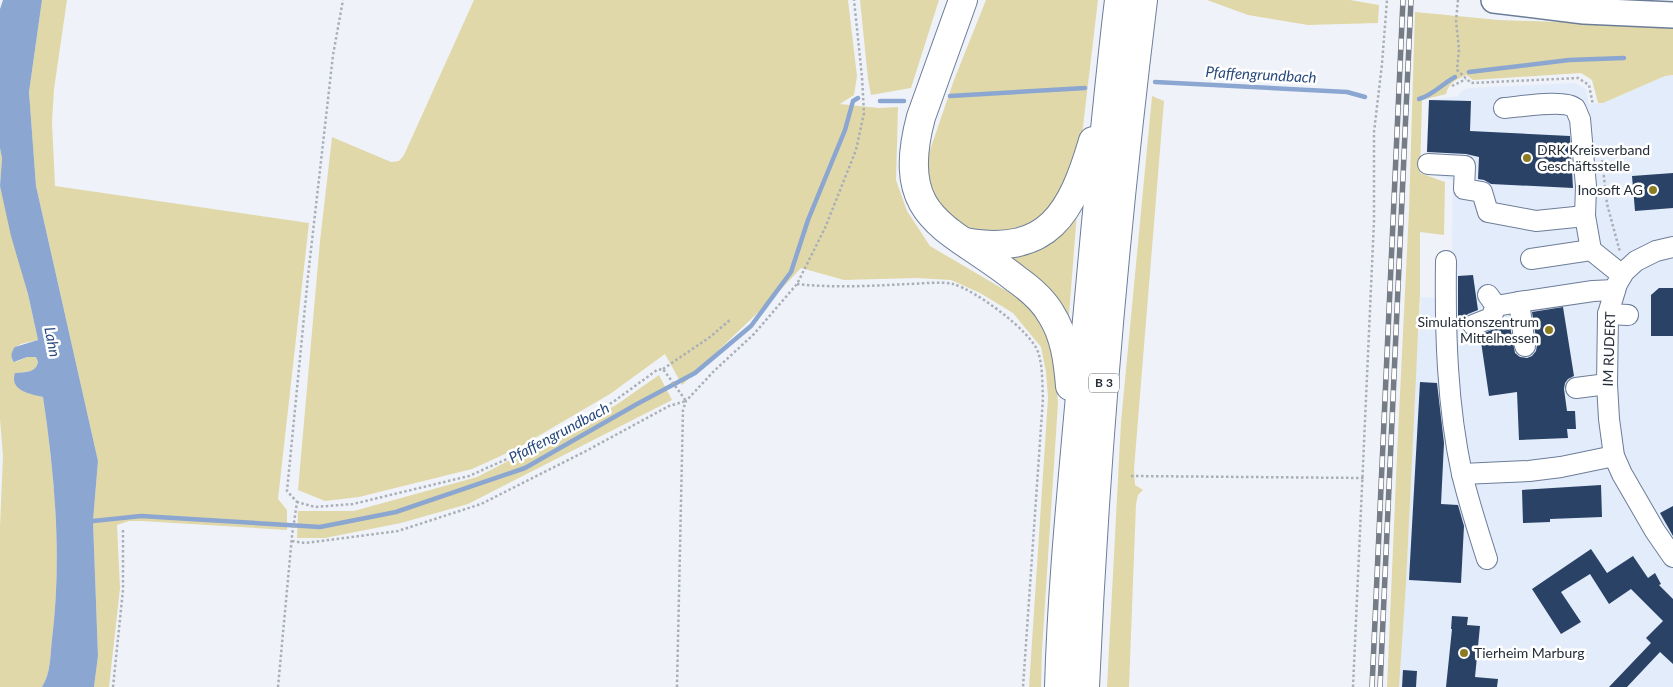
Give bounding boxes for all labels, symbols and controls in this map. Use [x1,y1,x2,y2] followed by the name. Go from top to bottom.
[1205,62,1317,86] water label: Pfaffengrundbach
[1537,141,1650,174] place label: DRK Kreisverband Geschäftsstelle
[1521,152,1533,164] marker: DRK Kreisverband Geschäftsstelle
[1577,181,1643,198] place label: Inosoft AG
[1647,184,1659,196] marker: Inosoft AG
[1599,311,1618,387] street label: IM RUDERT
[1417,313,1539,346] place label: Simulationszentrum Mittelhessen
[1543,324,1555,336] marker: Simulationszentrum Mittelhessen
[41,325,65,359] water label: Lahn
[1089,373,1119,392] road number: B 3
[505,398,612,466] water label: Pfaffengrundbach
[1474,644,1584,661] place label: Tierheim Marburg
[1458,647,1470,659] marker: Tierheim Marburg

